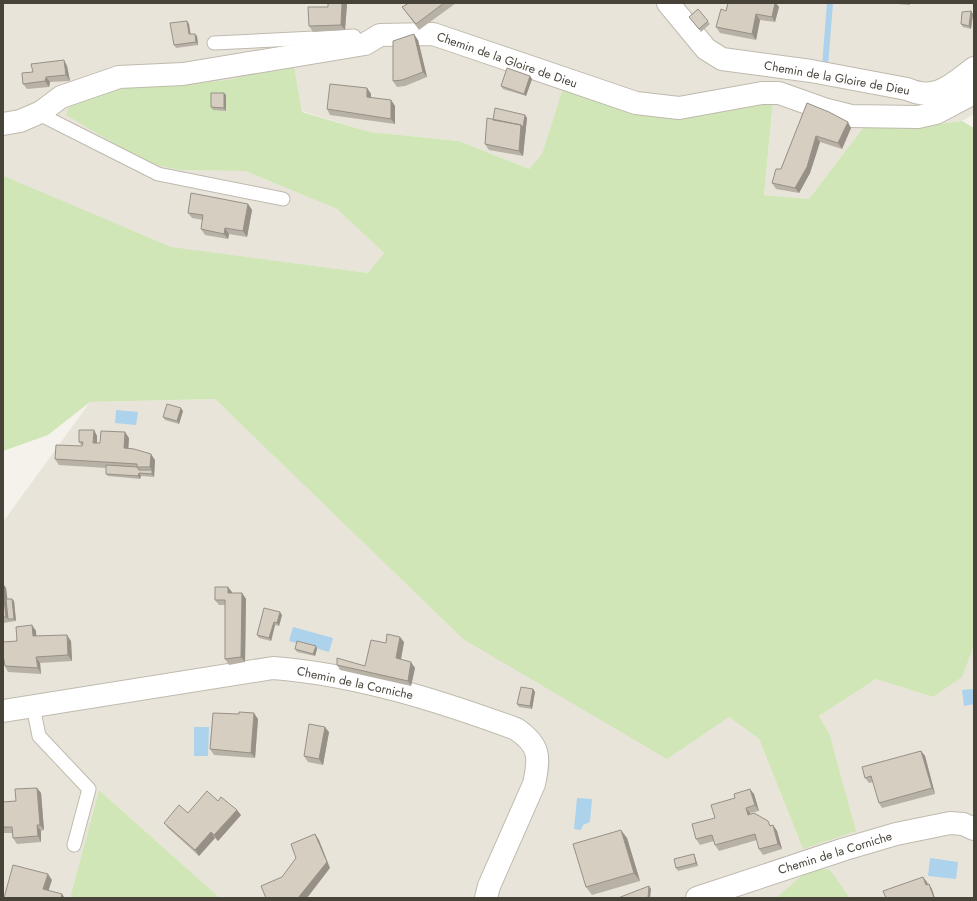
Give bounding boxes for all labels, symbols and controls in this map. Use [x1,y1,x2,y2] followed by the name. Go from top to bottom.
[434,27,580,93] street label: Chemin de la Gloire de Dieu
[763,56,911,100] street label: Chemin de la Gloire de Dieu
[295,662,415,704] street label: Chemin de la Corniche
[776,827,894,879] street label: Chemin de la Corniche

